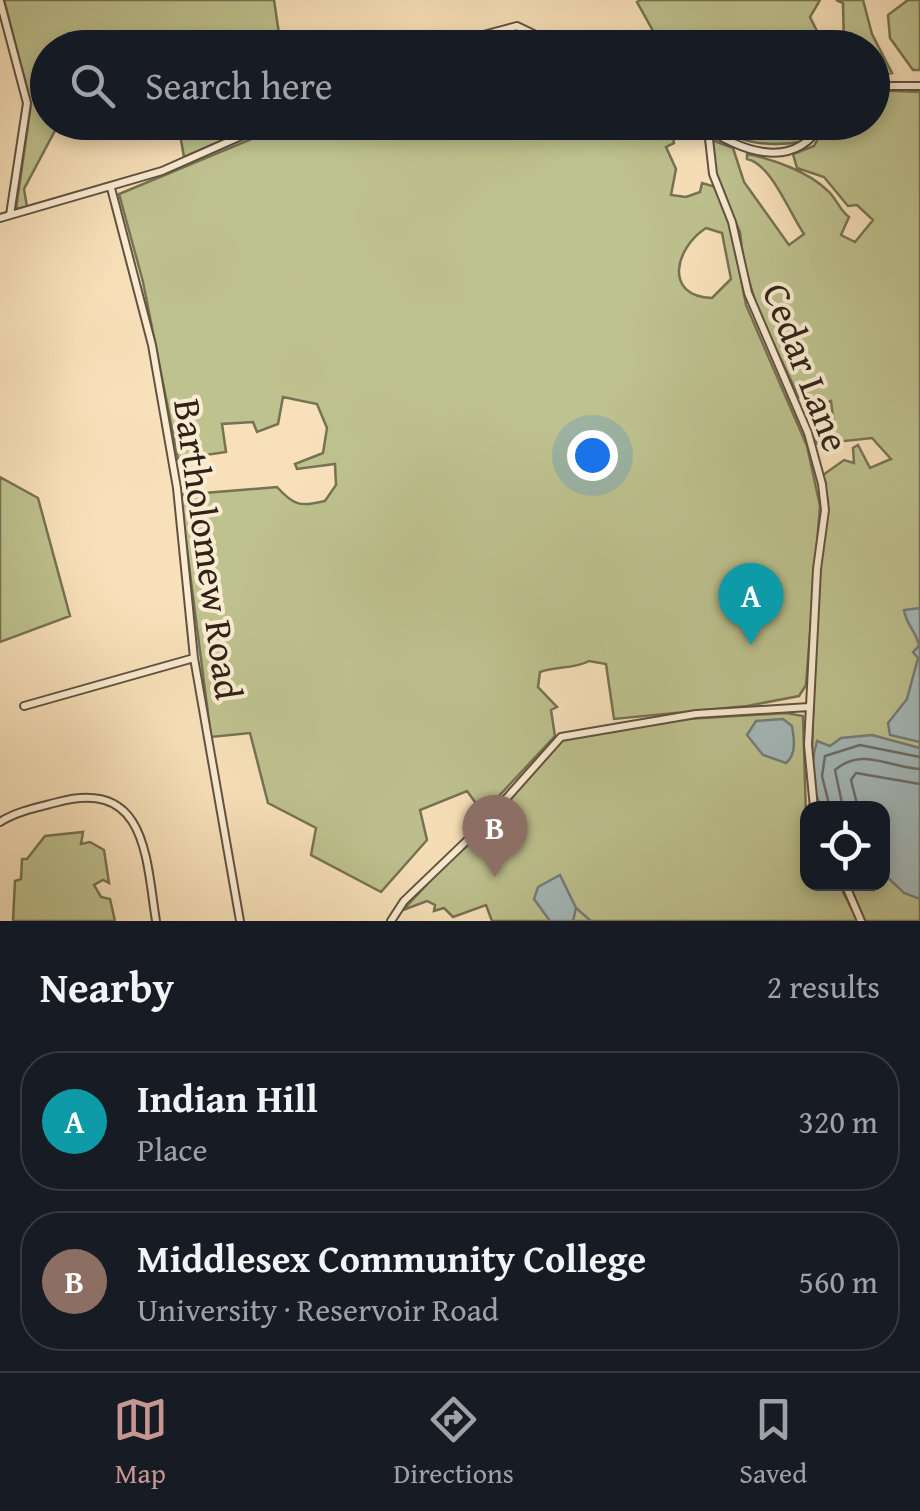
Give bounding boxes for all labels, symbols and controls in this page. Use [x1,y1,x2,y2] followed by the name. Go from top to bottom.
[30,30,890,140] search box
[145,57,333,113] text: Search here
[65,58,120,113] icon: search
[749,275,865,459] street label: Cedar Lane
[160,395,258,704] street label: Bartholomew Road
[567,430,618,481] your location
[718,562,784,645] pin: A
[462,794,528,877] pin: B
[800,801,890,891] map controls
[800,801,890,891] button: locate
[40,956,174,1017] text: Nearby
[767,963,880,1010] text: 2 results
[137,1070,318,1126] text: Indian Hill
[64,1098,85,1145] text: A
[799,1098,878,1145] text: 320 m
[137,1126,208,1173] text: Place
[137,1230,646,1286] text: Middlesex Community College
[65,1258,84,1305] text: B
[799,1258,878,1305] text: 560 m
[137,1286,499,1333] text: University · Reservoir Road
[113,1392,168,1493] tab: Map
[393,1392,514,1493] tab: Directions
[739,1392,807,1493] tab: Saved

